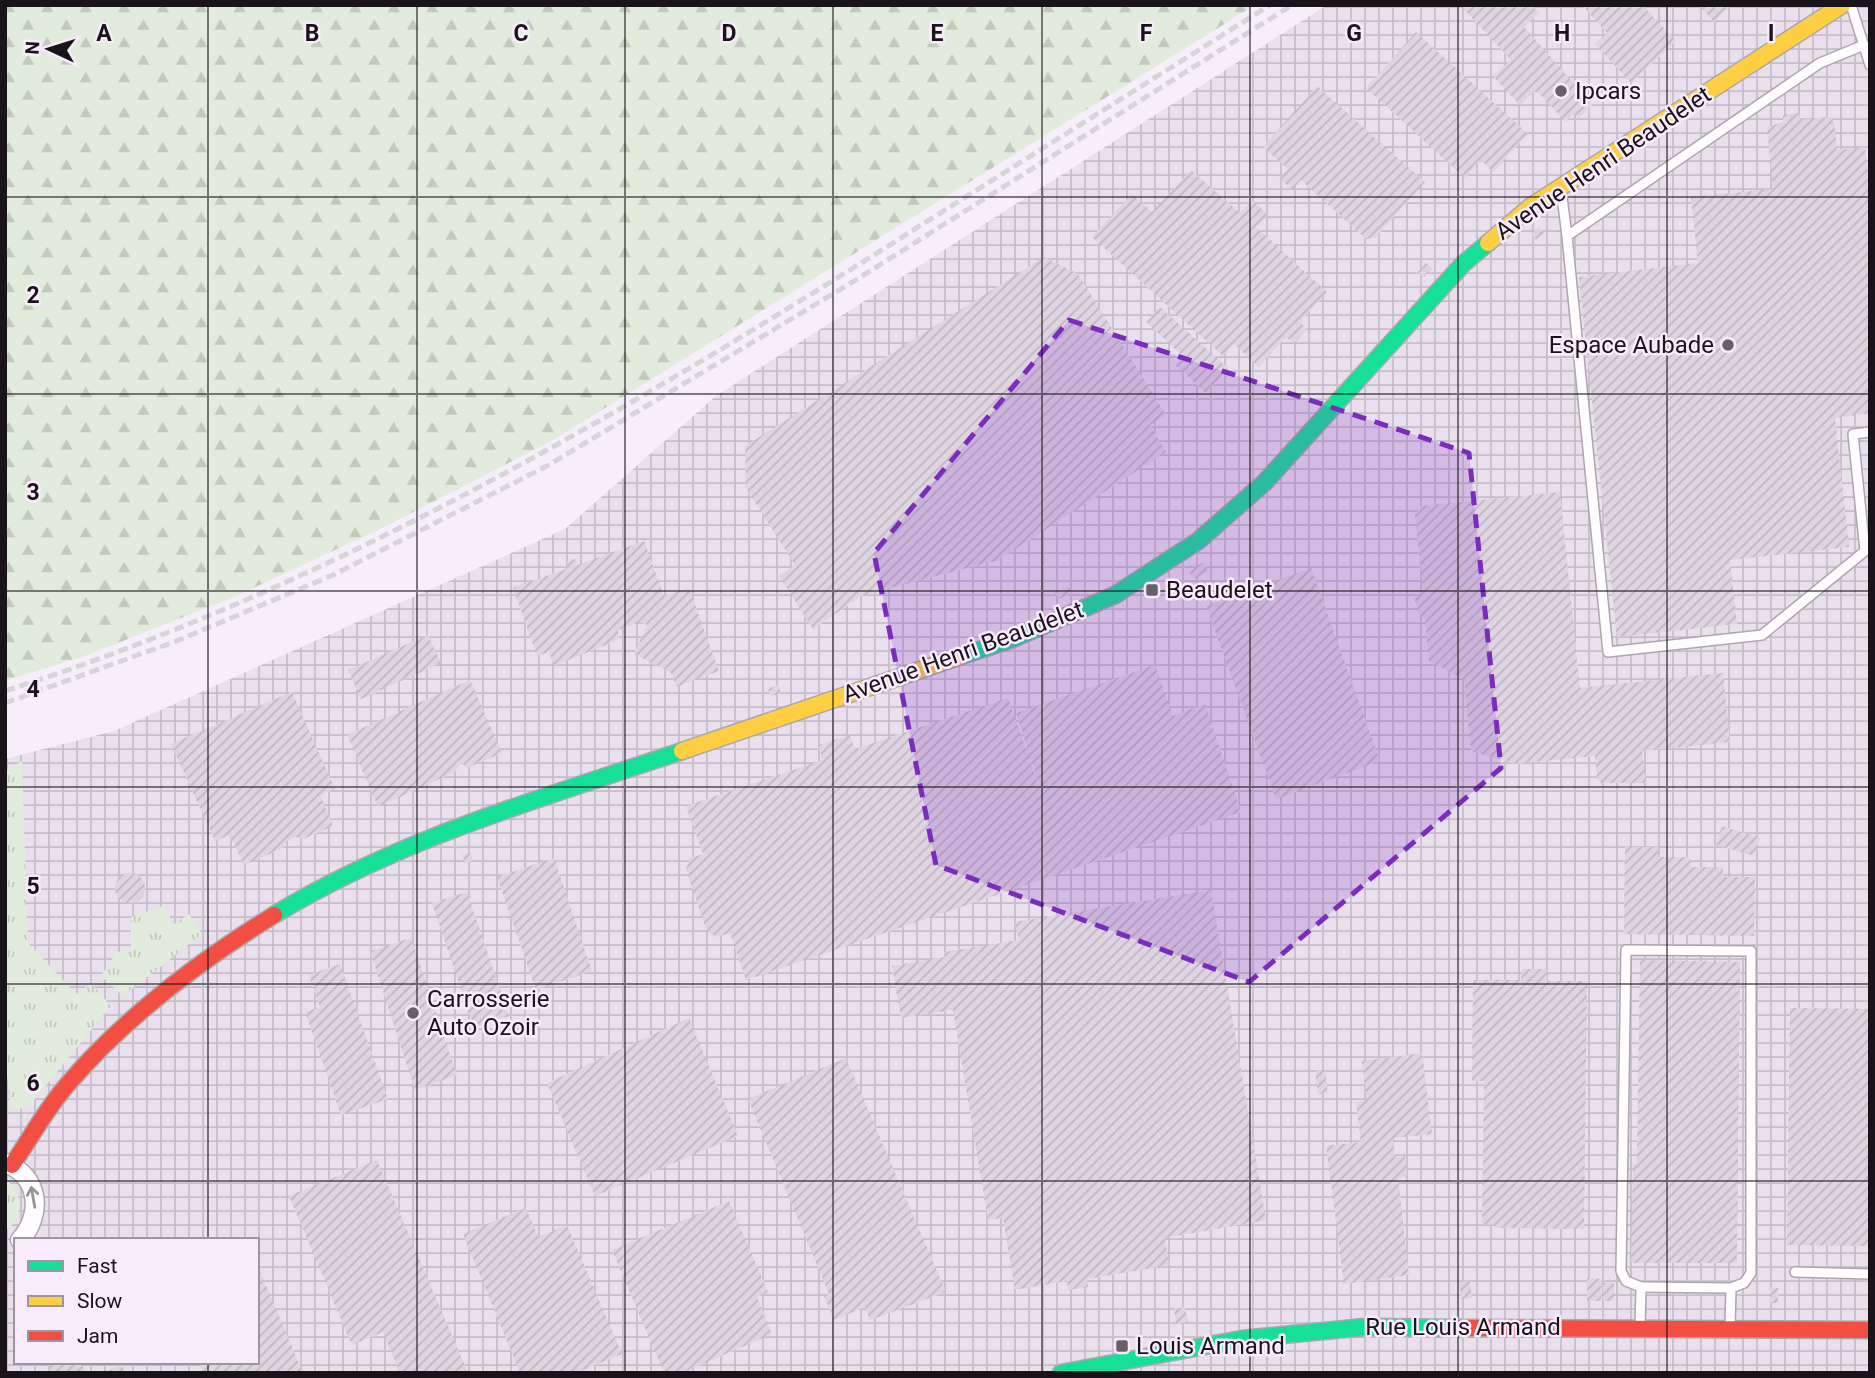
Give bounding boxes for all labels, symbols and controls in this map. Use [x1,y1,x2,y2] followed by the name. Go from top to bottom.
[14,14,84,84] north arrow
[96,20,112,47] text: A
[305,20,319,47] text: B
[513,20,529,47] text: C
[722,20,736,47] text: D
[931,20,944,47] text: E
[1140,20,1153,47] text: F
[1346,20,1362,47] text: G
[1554,20,1570,47] text: H
[1768,20,1774,47] text: I
[21,40,44,55] text: N
[1575,77,1641,105] place label: Ipcars
[1490,80,1716,246] street label: Avenue Henri Beaudelet
[1553,83,1569,99] marker: Ipcars
[26,282,40,309] text: 2
[1549,331,1714,359] place label: Espace Aubade
[1720,337,1736,353] marker: Espace Aubade
[26,479,40,506] text: 3
[1166,576,1273,604] place label: Beaudelet
[1144,582,1160,598] marker: Beaudelet
[839,595,1087,709] street label: Avenue Henri Beaudelet
[26,676,40,703] text: 4
[26,873,40,900] text: 5
[427,985,550,1041] place label: Carrosserie Auto Ozoir
[405,1005,421,1021] marker: Carrosserie Auto Ozoir
[26,1070,40,1097] text: 6
[26,1186,39,1209] one-way arrow
[14,1238,259,1364] legend
[77,1254,118,1278] text: Fast
[77,1289,123,1313] text: Slow
[1365,1313,1561,1341] street label: Rue Louis Armand
[77,1324,118,1348] text: Jam
[1136,1332,1285,1360] place label: Louis Armand
[1114,1338,1130,1354] marker: Louis Armand

